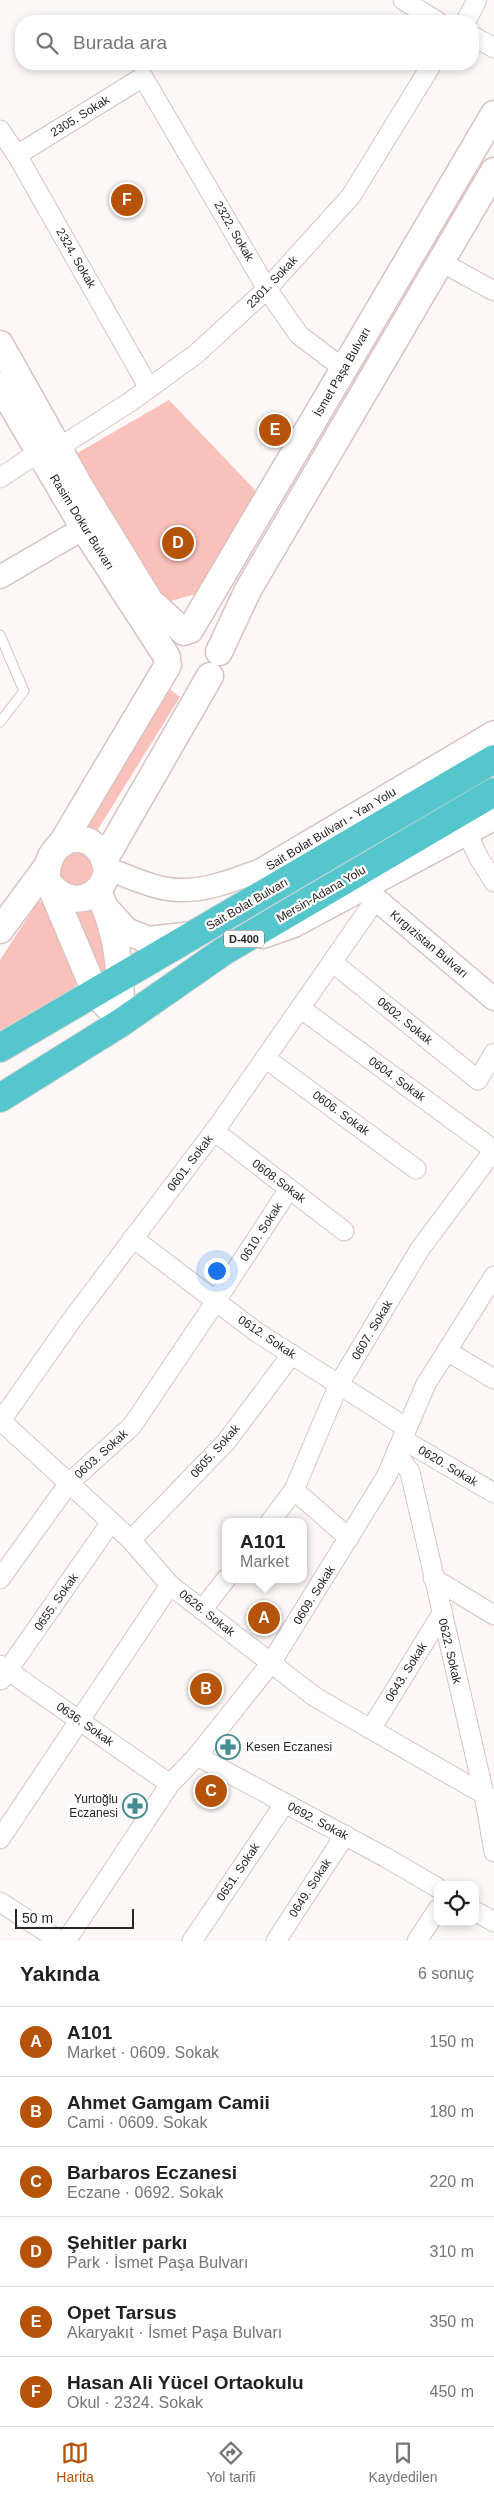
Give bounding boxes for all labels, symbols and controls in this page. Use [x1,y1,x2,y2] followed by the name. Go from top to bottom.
[15,15,479,70] search box
[33,29,61,57] icon: search
[73,32,167,53] text: Burada ara
[48,92,113,140] street label: 2305. Sokak
[111,181,143,219] pin: F
[211,199,257,264] street label: 2322. Sokak
[53,226,99,291] street label: 2324. Sokak
[244,252,301,311] street label: 2301. Sokak
[311,325,373,419] street label: İsmet Paşa Bulvarı
[259,411,291,449] pin: E
[47,472,117,572] street label: Rasim Dokur Bulvarı
[162,524,194,562] pin: D
[264,785,398,873] street label: Sait Bolat Bulvarı - Yan Yolu
[274,863,368,925] street label: Mersin-Adana Yolu
[204,875,290,933] street label: Sait Bolat Bulvarı
[387,907,471,981] street label: Kırgızistan Bulvarı
[224,931,264,948] road number: D-400
[375,995,436,1048] street label: 0602. Sokak
[366,1054,429,1105] street label: 0604. Sokak
[310,1088,373,1139] street label: 0606. Sokak
[164,1131,216,1194] street label: 0601. Sokak
[249,1156,309,1206] street label: 0608.Sokak
[237,1199,286,1264] street label: 0610. Sokak
[204,1258,230,1284] your location
[349,1297,396,1362] street label: 0607. Sokak
[235,1313,299,1362] street label: 0612. Sokak
[187,1421,243,1480] street label: 0605. Sokak
[72,1426,131,1482] street label: 0603. Sokak
[416,1443,481,1490] street label: 0620. Sokak
[222,1518,307,1583] popup
[240,1531,285,1552] text: A101
[240,1553,289,1570] text: Market
[290,1562,338,1627] street label: 0609. Sokak
[31,1570,81,1633] street label: 0655. Sokak
[176,1587,238,1640] street label: 0626. Sokak
[248,1599,280,1637] pin: A
[436,1617,465,1686] street label: 0622. Sokak
[382,1639,430,1704] street label: 0643. Sokak
[190,1670,222,1708] pin: B
[54,1699,117,1749] street label: 0636. Sokak
[215,1734,241,1760] pharmacy icon: Kesen Eczanesi
[246,1740,332,1754] place label: Kesen Eczanesi
[195,1772,227,1810] pin: C
[69,1792,118,1820] place label: Yurtoğlu Eczanesi
[122,1793,148,1819] pharmacy icon: Yurtoğlu Eczanesi
[285,1799,352,1843] street label: 0692. Sokak
[214,1840,263,1904] street label: 0651. Sokak
[286,1855,335,1920] street label: 0649. Sokak
[434,1881,479,1926] map controls
[434,1881,479,1926] button: locate
[15,1906,134,1929] scale bar
[22,1910,53,1926] text: 50 m
[20,1962,99,1985] text: Yakında
[418,1965,474,1982] text: 6 sonuç
[67,2022,112,2043] text: A101
[30,2033,42,2050] text: A
[430,2033,474,2050] text: 150 m
[67,2044,219,2061] text: Market · 0609. Sokak
[67,2092,270,2113] text: Ahmet Gamgam Camii
[30,2103,42,2120] text: B
[430,2103,474,2120] text: 180 m
[67,2114,208,2131] text: Cami · 0609. Sokak
[67,2162,237,2183] text: Barbaros Eczanesi
[30,2173,42,2190] text: C
[430,2173,474,2190] text: 220 m
[67,2184,224,2201] text: Eczane · 0692. Sokak
[67,2232,187,2253] text: Şehitler parkı
[30,2243,42,2260] text: D
[430,2243,474,2260] text: 310 m
[67,2254,248,2271] text: Park · İsmet Paşa Bulvarı
[67,2302,176,2323] text: Opet Tarsus
[31,2313,41,2330] text: E
[430,2313,474,2330] text: 350 m
[67,2324,282,2341] text: Akaryakıt · İsmet Paşa Bulvarı
[67,2372,304,2393] text: Hasan Ali Yücel Ortaokulu
[31,2383,41,2400] text: F
[430,2383,474,2400] text: 450 m
[67,2394,203,2411] text: Okul · 2324. Sokak
[56,2439,94,2485] tab: Harita
[206,2439,256,2485] tab: Yol tarifi
[368,2439,438,2485] tab: Kaydedilen

